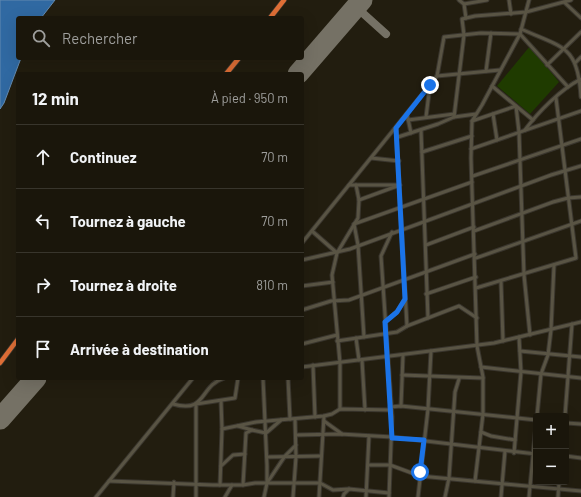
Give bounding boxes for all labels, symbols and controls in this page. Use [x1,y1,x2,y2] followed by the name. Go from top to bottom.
[16,16,304,60] search box
[30,27,52,49] icon: search
[62,29,138,47] text: Rechercher
[421,76,439,94] route end
[32,88,79,108] text: 12 min
[211,90,288,106] text: À pied · 950 m
[32,146,54,168] icon: ahead
[70,148,137,166] text: Continuez
[261,149,288,165] text: 70 m
[32,210,54,232] icon: left
[70,212,186,230] text: Tournez à gauche
[261,213,288,229] text: 70 m
[32,274,54,296] icon: right
[70,276,177,294] text: Tournez à droite
[256,277,288,293] text: 810 m
[32,338,54,360] icon: arrive
[70,340,209,358] text: Arrivée à destination
[533,413,569,485] map controls
[533,413,569,449] button: +
[533,449,569,485] button: −
[411,463,429,481] route start

